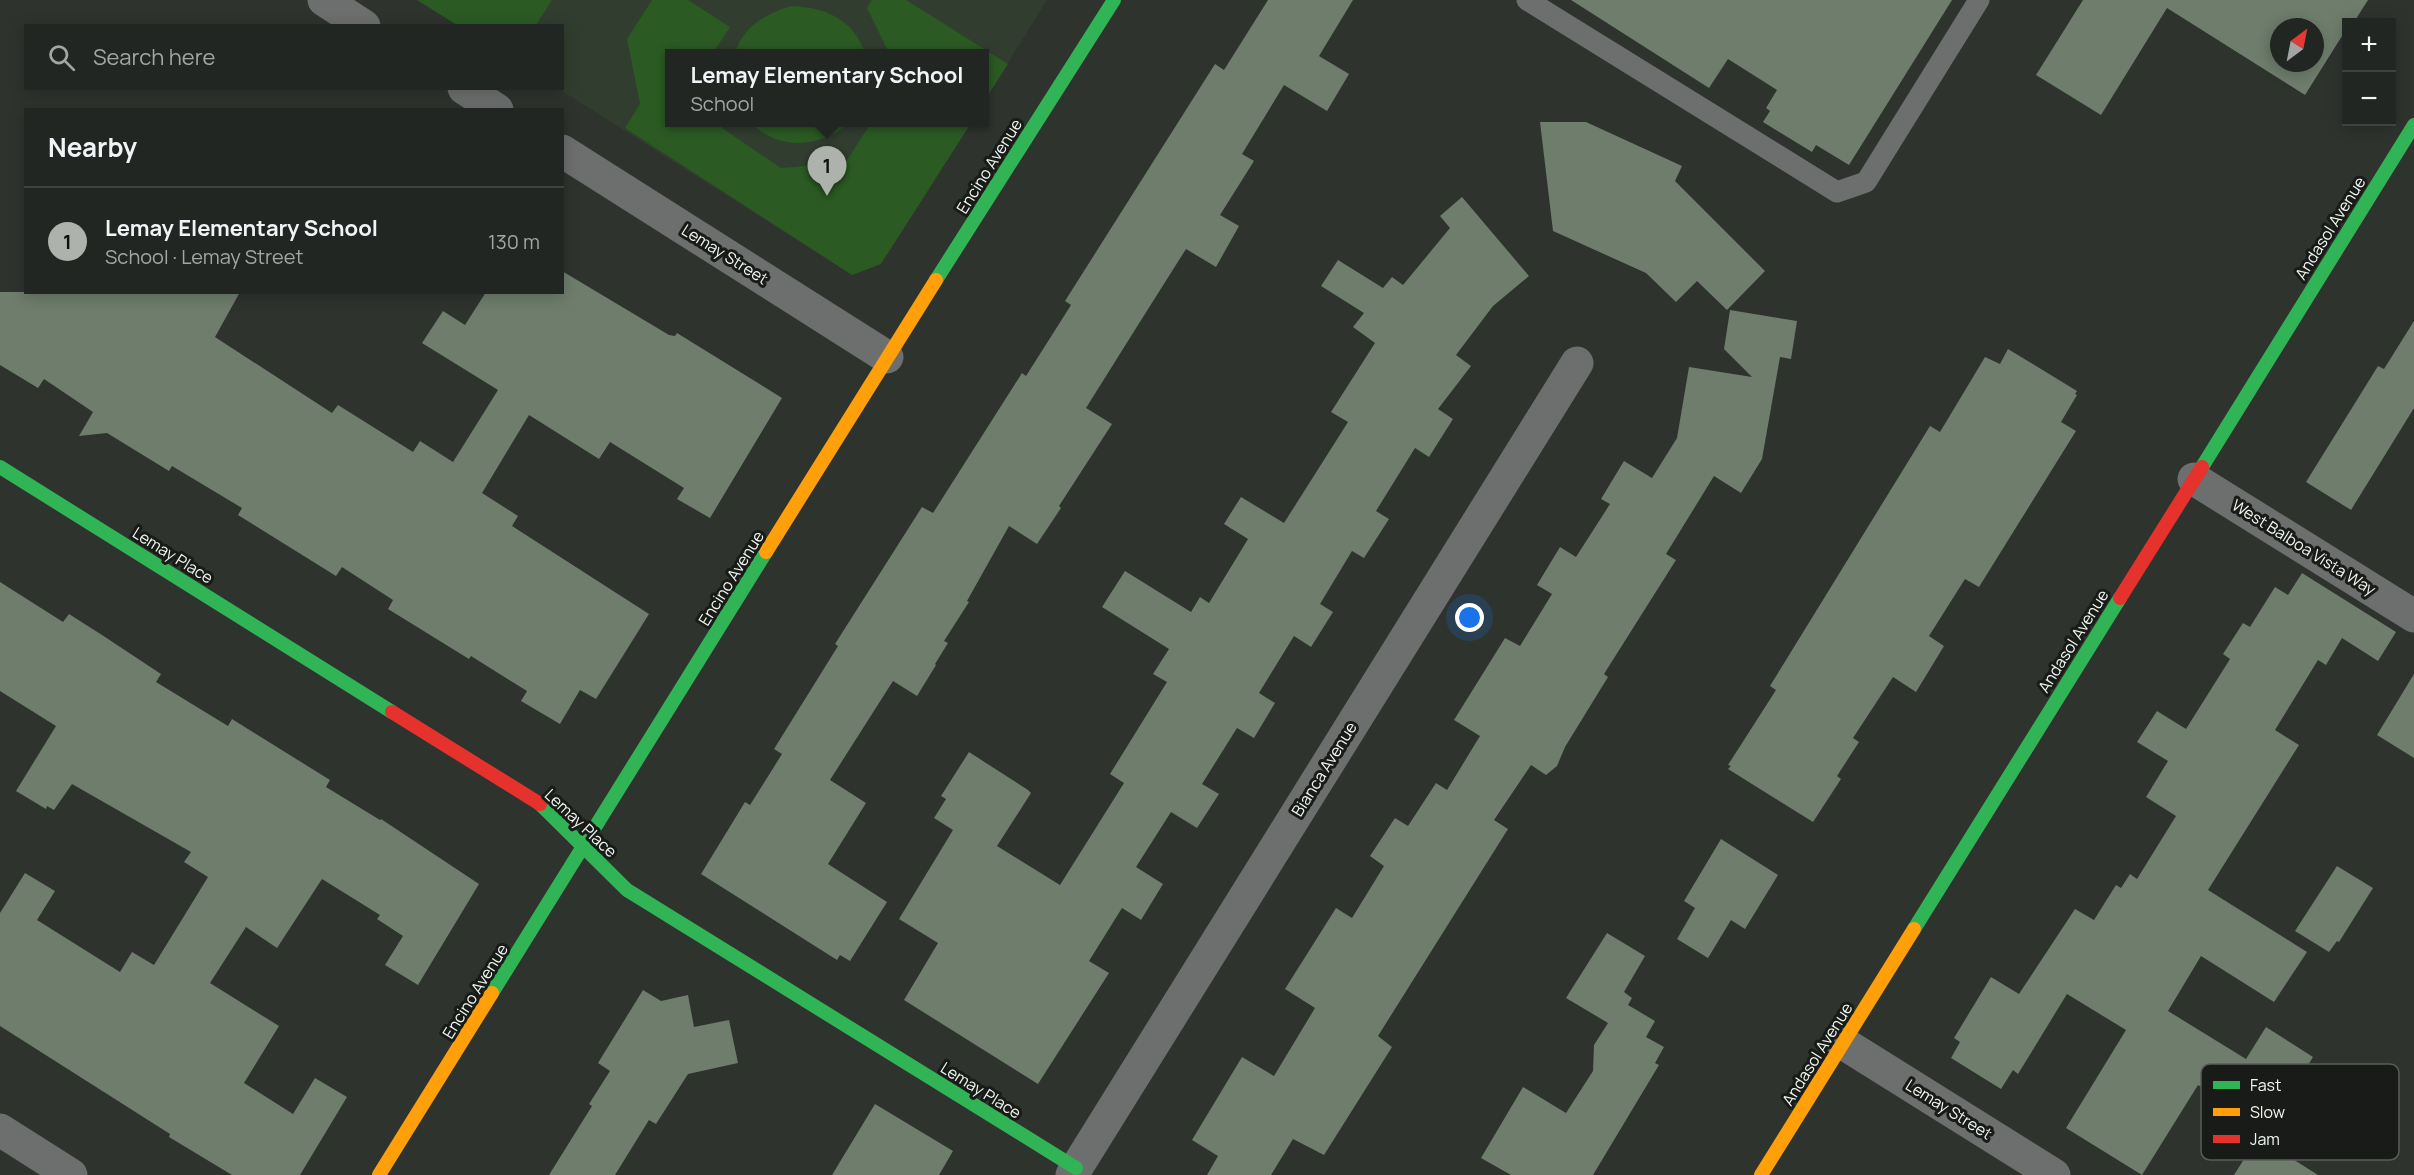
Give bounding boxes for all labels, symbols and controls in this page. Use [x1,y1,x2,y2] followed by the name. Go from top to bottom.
[2270,18,2324,72] north arrow
[2342,18,2396,126] map controls
[2342,18,2396,72] button: +
[24,24,564,90] search box
[45,41,78,74] icon: search
[93,42,215,72] text: Search here
[665,49,989,127] popup
[691,60,963,90] text: Lemay Elementary School
[2342,72,2396,126] button: −
[691,90,754,117] text: School
[951,114,1027,218] street label: Encino Avenue
[48,129,137,165] text: Nearby
[808,146,846,196] pin: 1
[2290,172,2370,284] street label: Andasol Avenue
[105,213,378,243] text: Lemay Elementary School
[678,219,772,289] street label: Lemay Street
[63,228,72,255] text: 1
[488,228,540,255] text: 130 m
[105,243,304,270] text: School · Lemay Street
[2228,494,2381,601] street label: West Balboa Vista Way
[129,522,217,588] street label: Lemay Place
[693,526,769,630] street label: Encino Avenue
[2033,585,2113,697] street label: Andasol Avenue
[1455,603,1484,632] your location
[1286,718,1362,820] street label: Bianca Avenue
[540,784,622,862] street label: Lemay Place
[437,939,513,1043] street label: Encino Avenue
[1777,998,1857,1110] street label: Andasol Avenue
[937,1057,1025,1123] street label: Lemay Place
[2201,1064,2399,1160] legend
[1902,1074,1996,1144] street label: Lemay Street
[2250,1074,2281,1096] text: Fast
[2250,1101,2285,1123] text: Slow
[2250,1128,2280,1150] text: Jam

